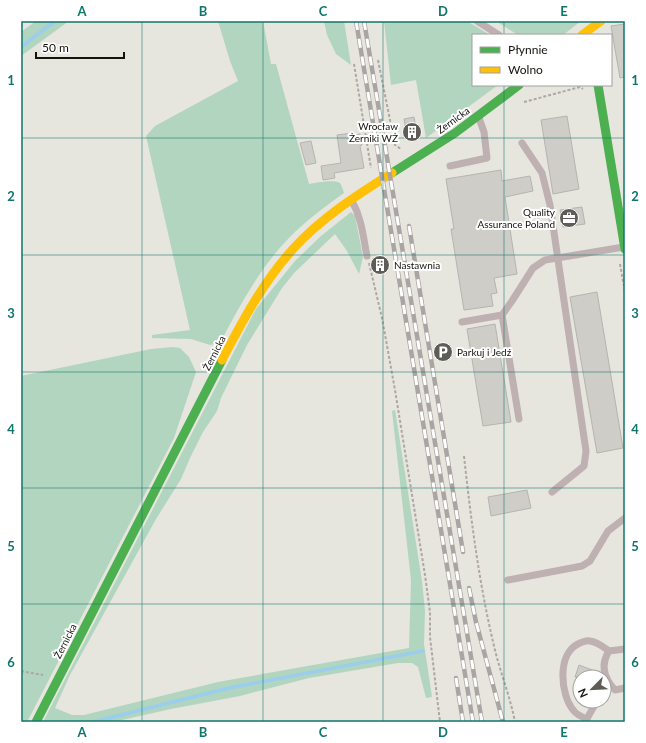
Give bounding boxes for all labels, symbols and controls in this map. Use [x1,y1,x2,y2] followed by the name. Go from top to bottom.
[76,3,87,19] text: A
[199,3,208,19] text: B
[319,3,328,19] text: C
[438,3,448,19] text: D
[560,3,568,19] text: E
[36,34,124,60] scale bar
[472,34,612,86] legend
[42,40,69,55] text: 50 m
[508,42,548,57] text: Płynnie
[508,62,543,77] text: Wolno
[7,72,15,88] text: 1
[631,72,639,88] text: 1
[434,104,472,136] street label: Żernicka
[349,120,398,144] place label: Wrocław Żerniki WŻ
[401,121,423,143] building icon: Wrocław Żerniki WŻ
[7,188,15,204] text: 2
[631,188,639,204] text: 2
[477,206,556,230] place label: Quality Assurance Poland
[558,207,580,229] office icon: Quality Assurance Poland
[369,254,391,276] building icon: Nastawnia
[394,259,440,271] place label: Nastawnia
[7,305,15,321] text: 3
[631,305,639,321] text: 3
[200,334,228,372] street label: Żernicka
[432,341,454,363] parking icon: Parkuj i Jedź
[457,346,512,358] place label: Parkuj i Jedź
[7,421,15,437] text: 4
[631,421,639,437] text: 4
[7,538,15,554] text: 5
[631,538,639,554] text: 5
[51,622,79,660] street label: Żernicka
[7,654,15,670] text: 6
[631,654,639,670] text: 6
[572,669,612,709] north arrow
[575,687,590,700] text: N
[76,724,87,740] text: A
[199,724,208,740] text: B
[319,724,328,740] text: C
[438,724,448,740] text: D
[560,724,568,740] text: E

